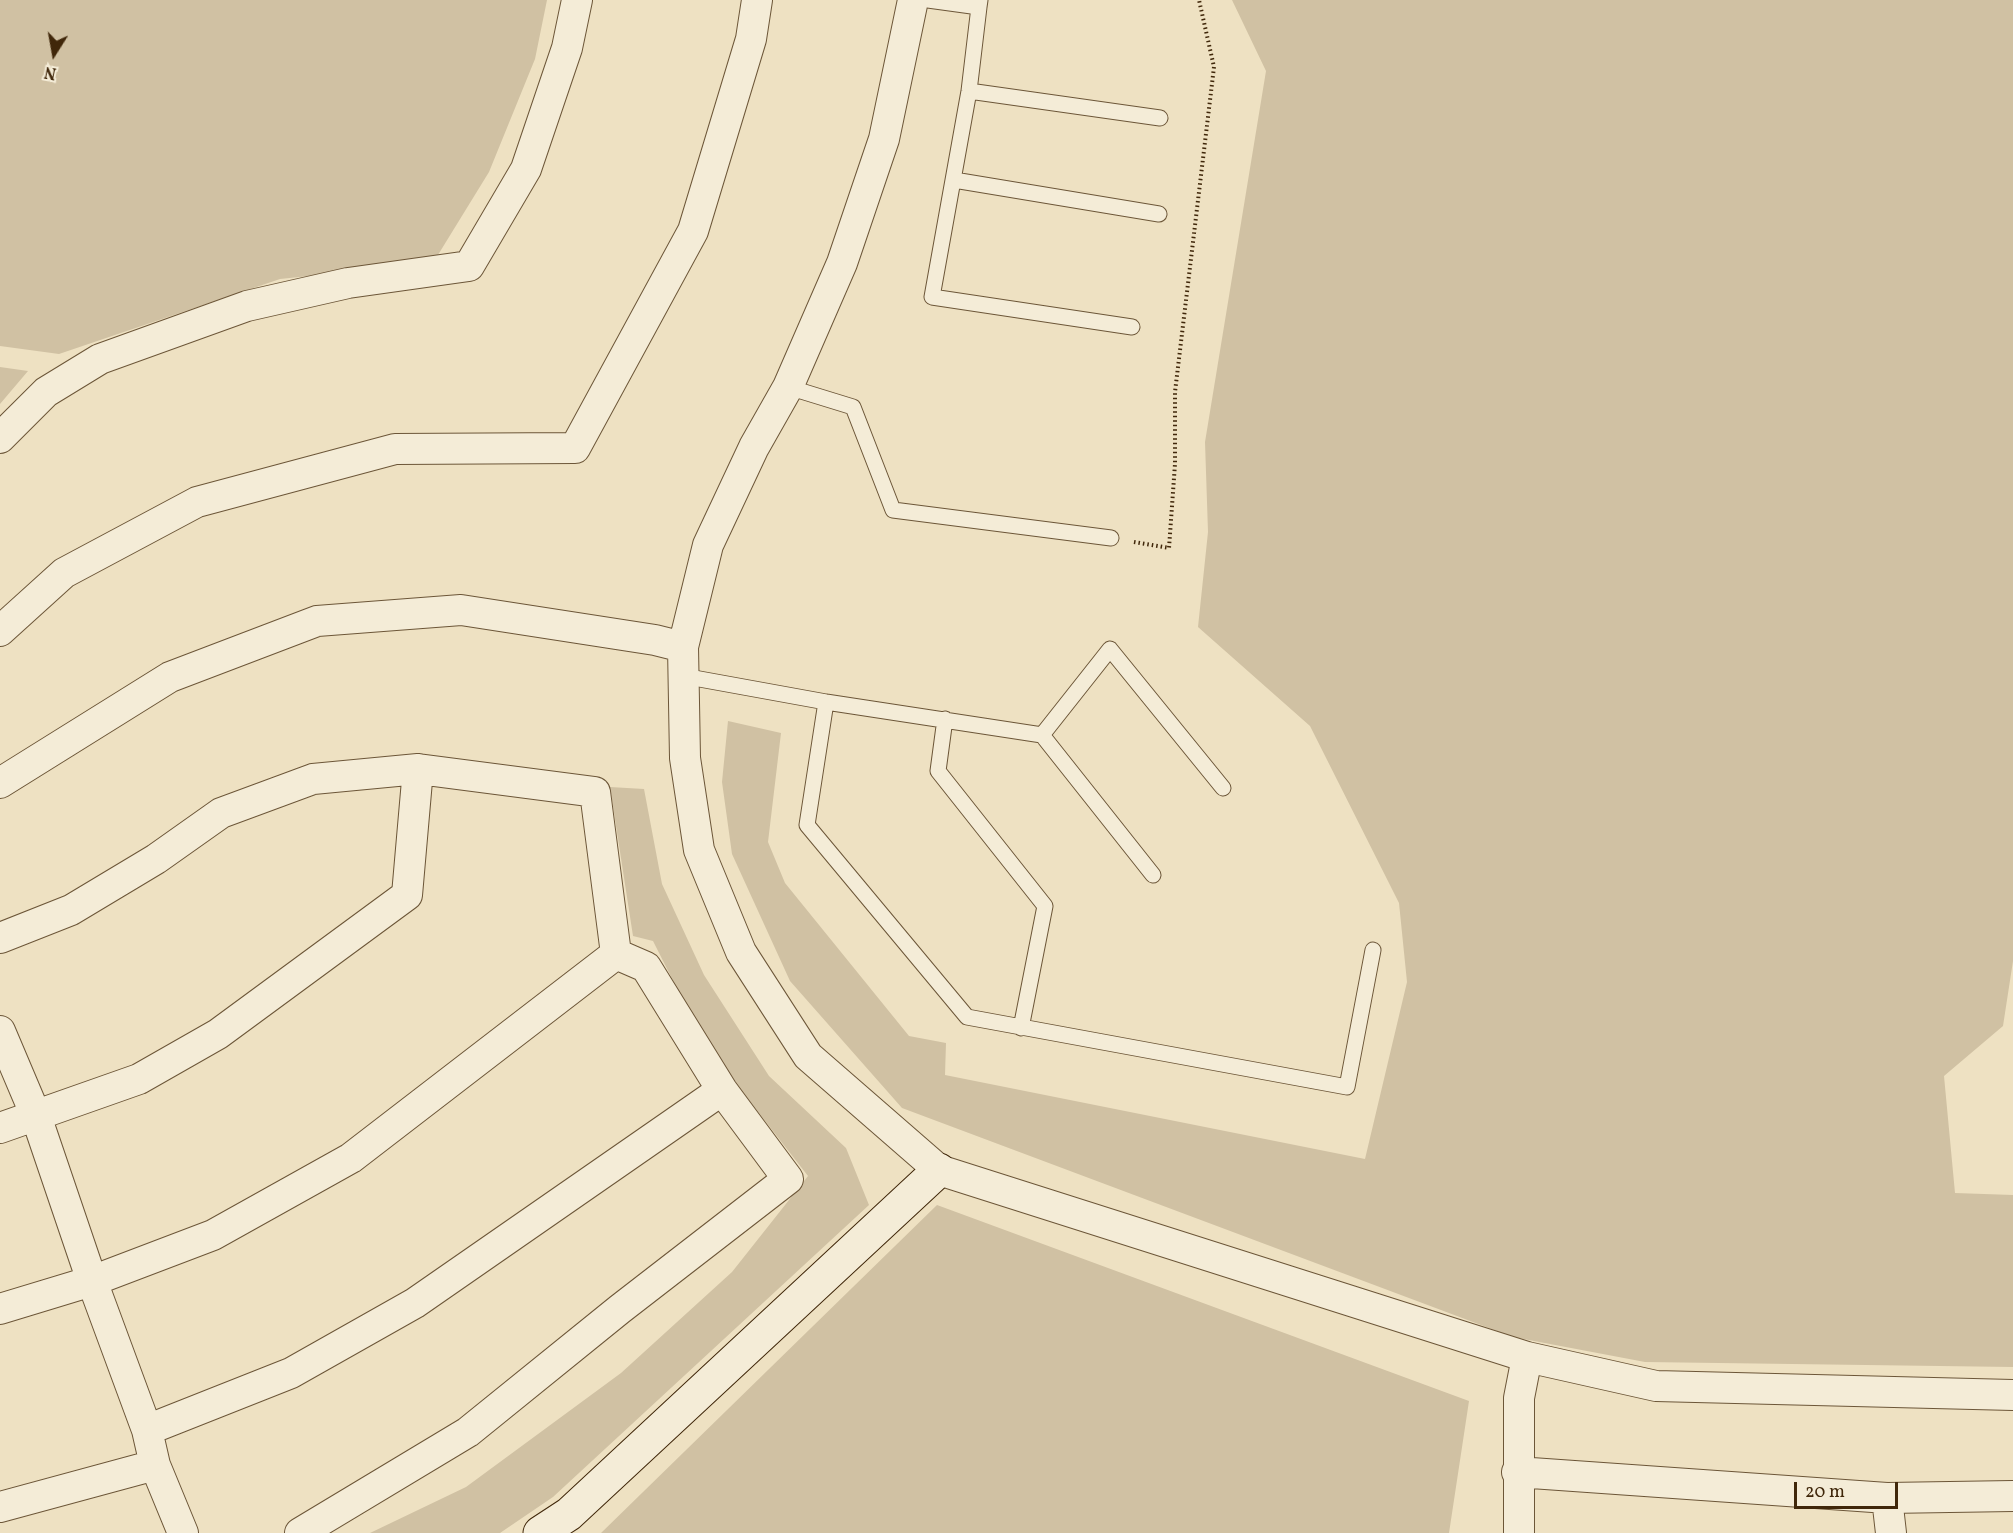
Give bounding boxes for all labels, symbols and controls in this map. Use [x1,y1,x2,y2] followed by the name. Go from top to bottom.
[24,24,84,84] north arrow
[43,60,58,84] text: N
[1797,1470,1900,1508] scale bar
[1805,1480,1845,1505] text: 20 m

